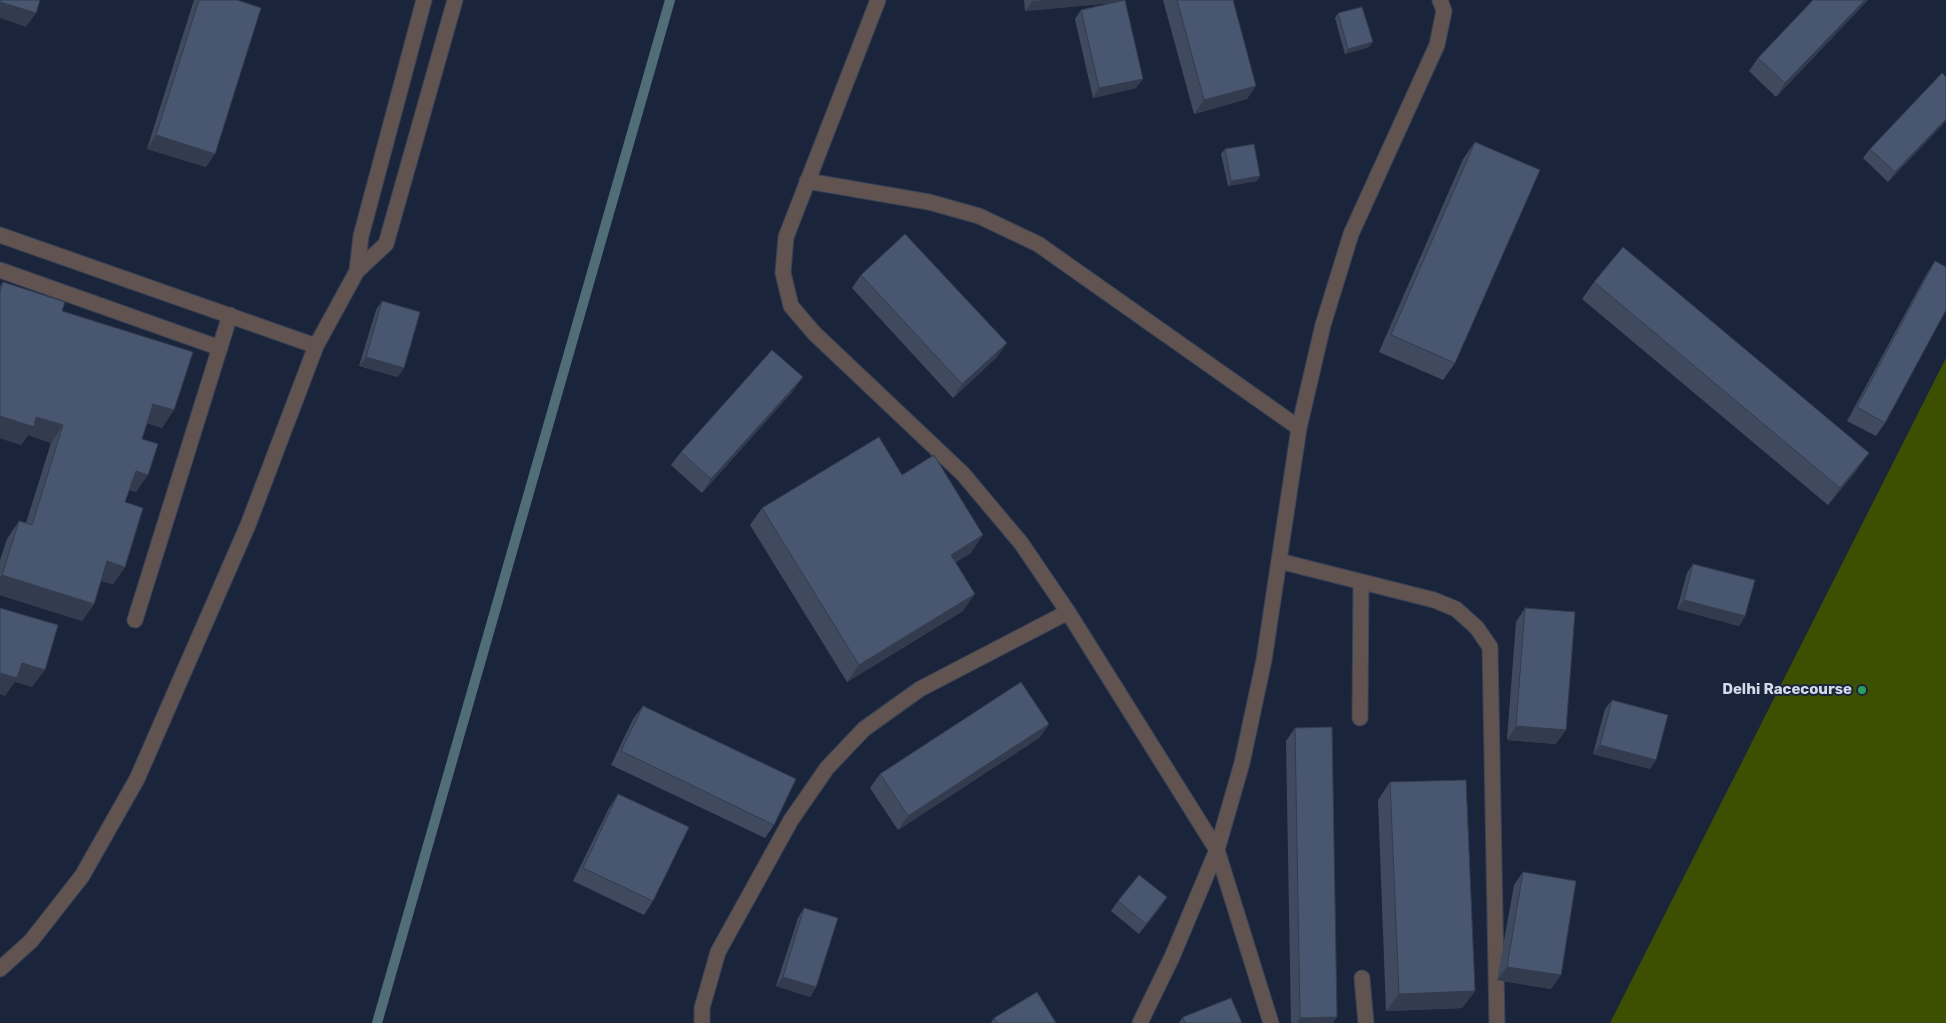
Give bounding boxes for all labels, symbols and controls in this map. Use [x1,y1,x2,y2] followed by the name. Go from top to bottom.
[1722,681,1852,699] place label: Delhi Racecourse
[1856,684,1868,696] marker: Delhi Racecourse

